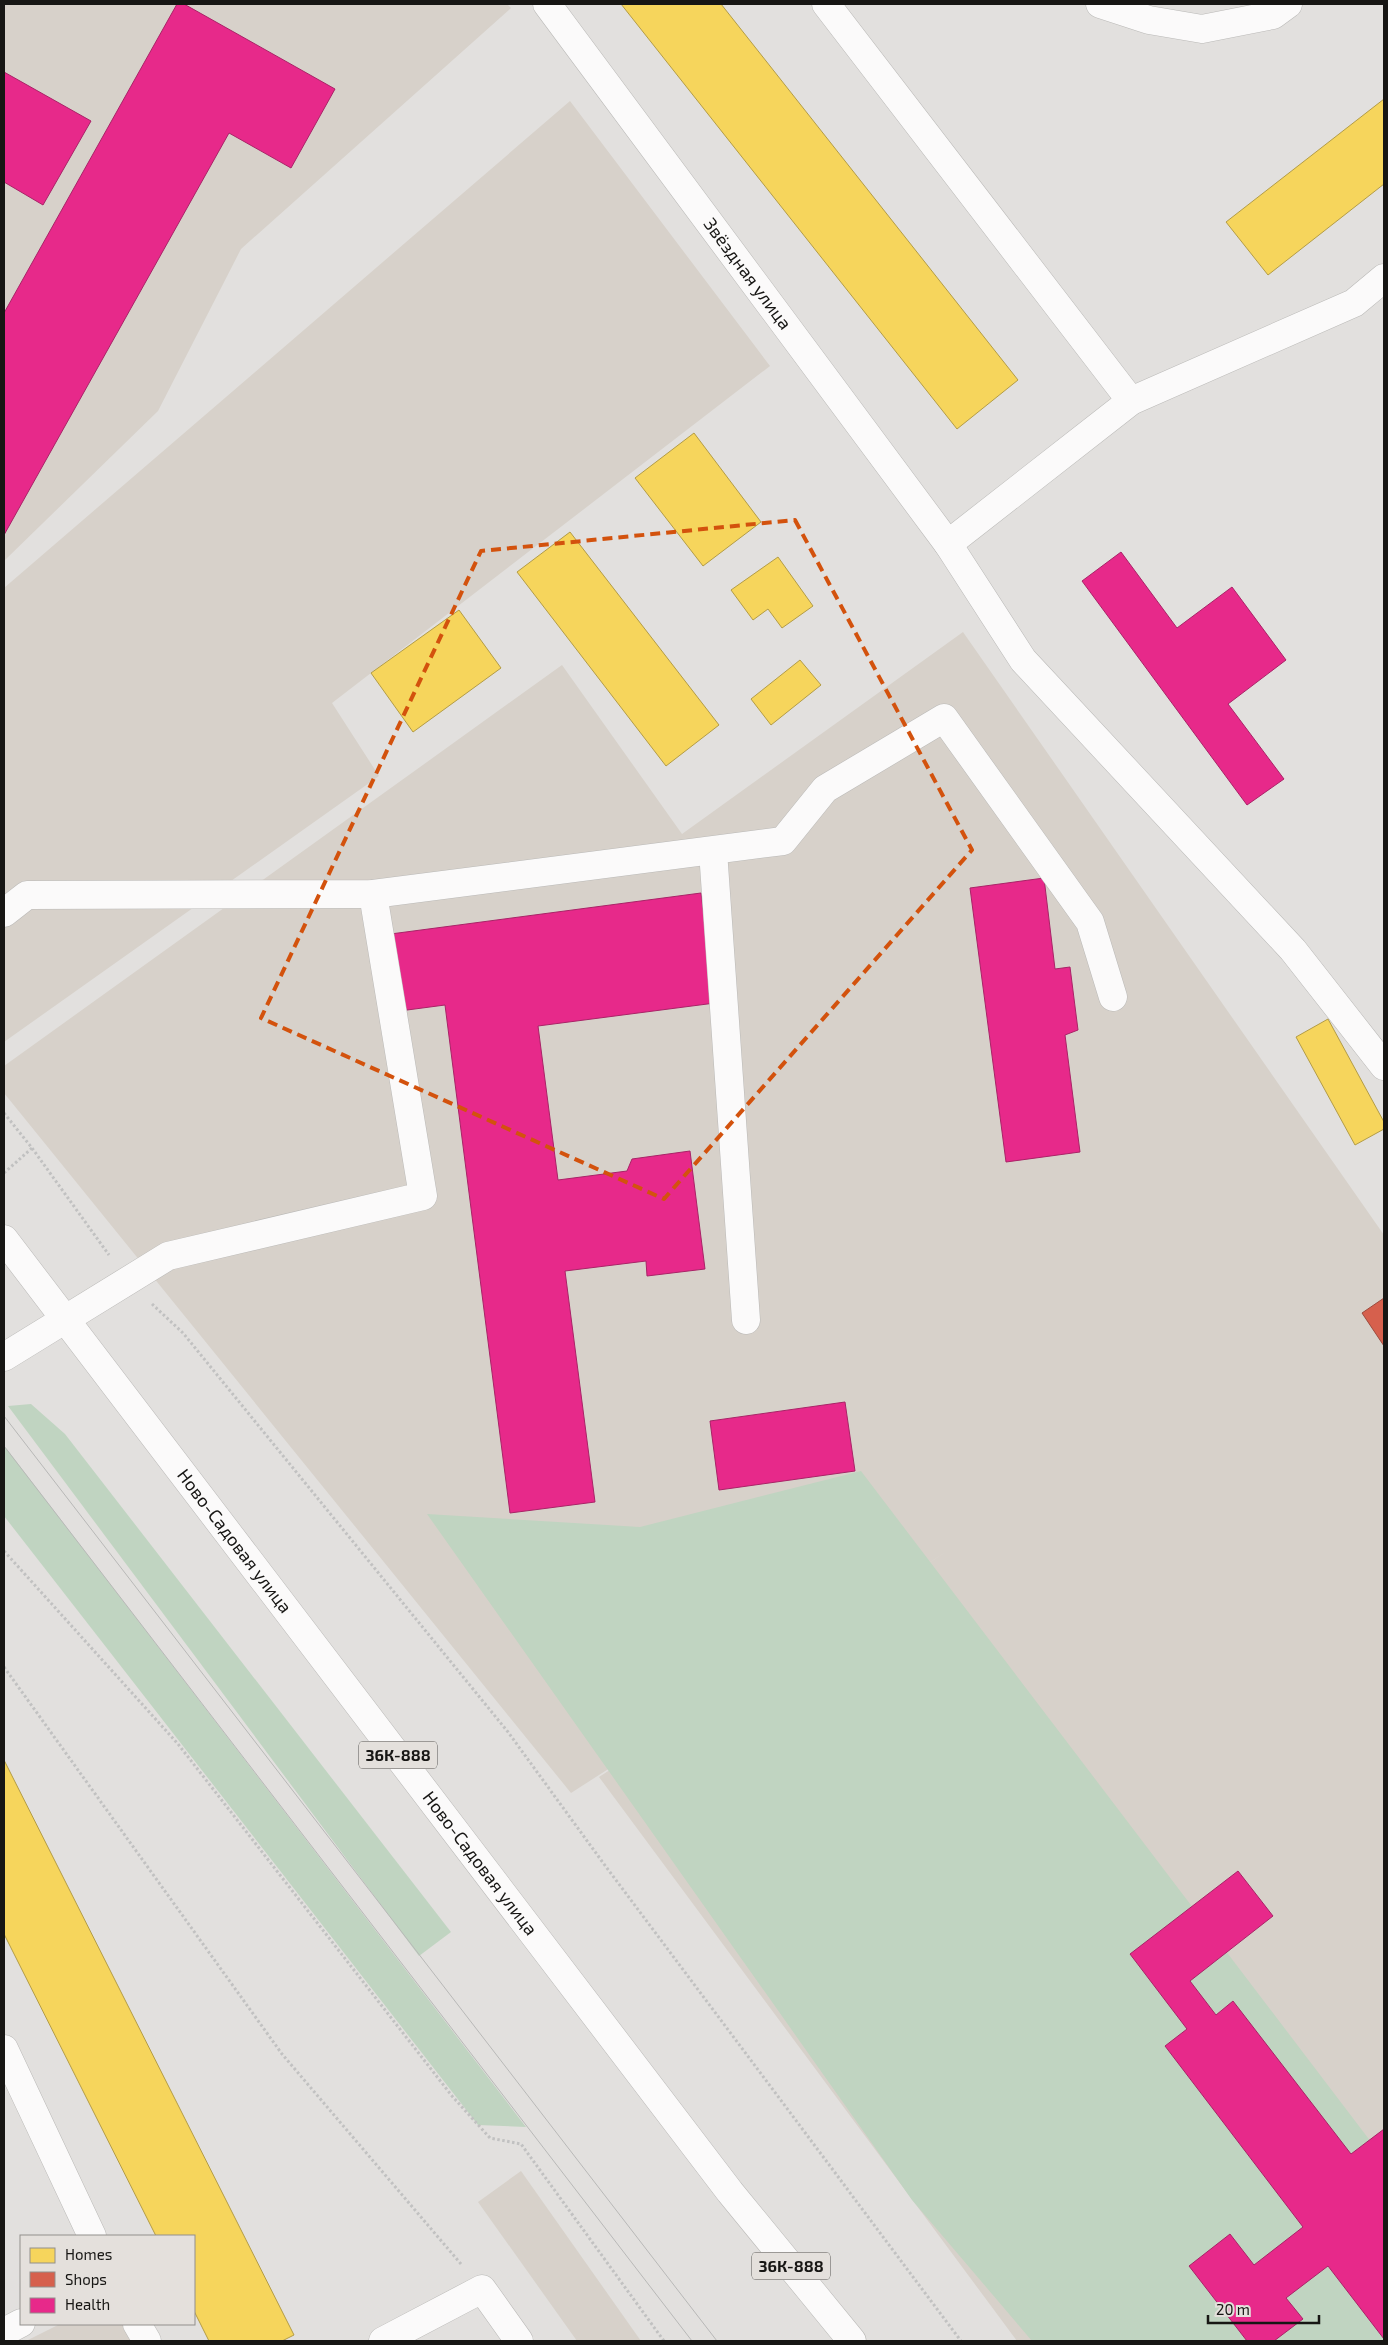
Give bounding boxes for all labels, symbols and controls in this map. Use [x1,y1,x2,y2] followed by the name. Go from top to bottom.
[699,213,797,333] street label: Звёздная улица
[173,1464,297,1617] street label: Ново-Садовая улица
[359,1742,437,1768] road number: 36К-888
[419,1786,542,1939] street label: Ново-Садовая улица
[20,2235,195,2325] legend
[65,2245,112,2263] text: Homes
[752,2252,830,2280] road number: 36К-888
[65,2270,107,2288] text: Shops
[1208,2292,1319,2324] scale bar
[65,2295,110,2313] text: Health
[1216,2300,1250,2318] text: 20 m

